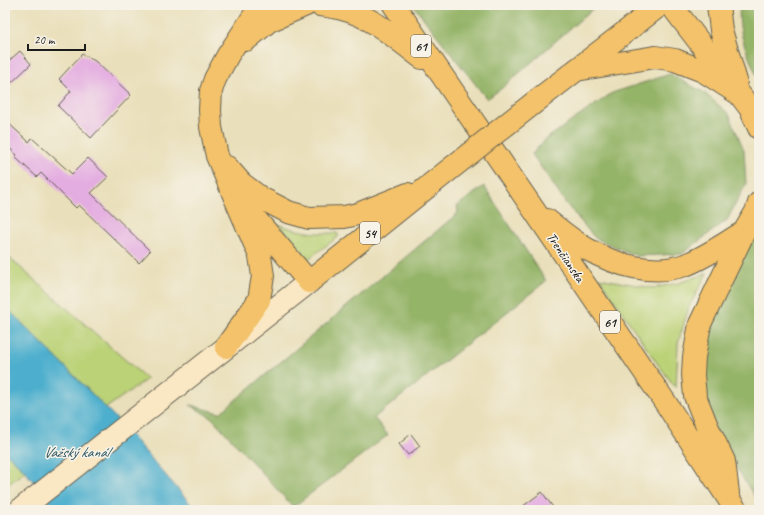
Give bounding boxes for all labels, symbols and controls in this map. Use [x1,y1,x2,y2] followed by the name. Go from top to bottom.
[28,26,85,52] scale bar
[34,32,56,48] text: 20 m
[411,35,431,57] road number: 61
[360,222,380,244] road number: 54
[543,229,589,286] street label: Trenčianska
[600,311,620,333] road number: 61
[43,443,114,462] water label: Važský kanál

